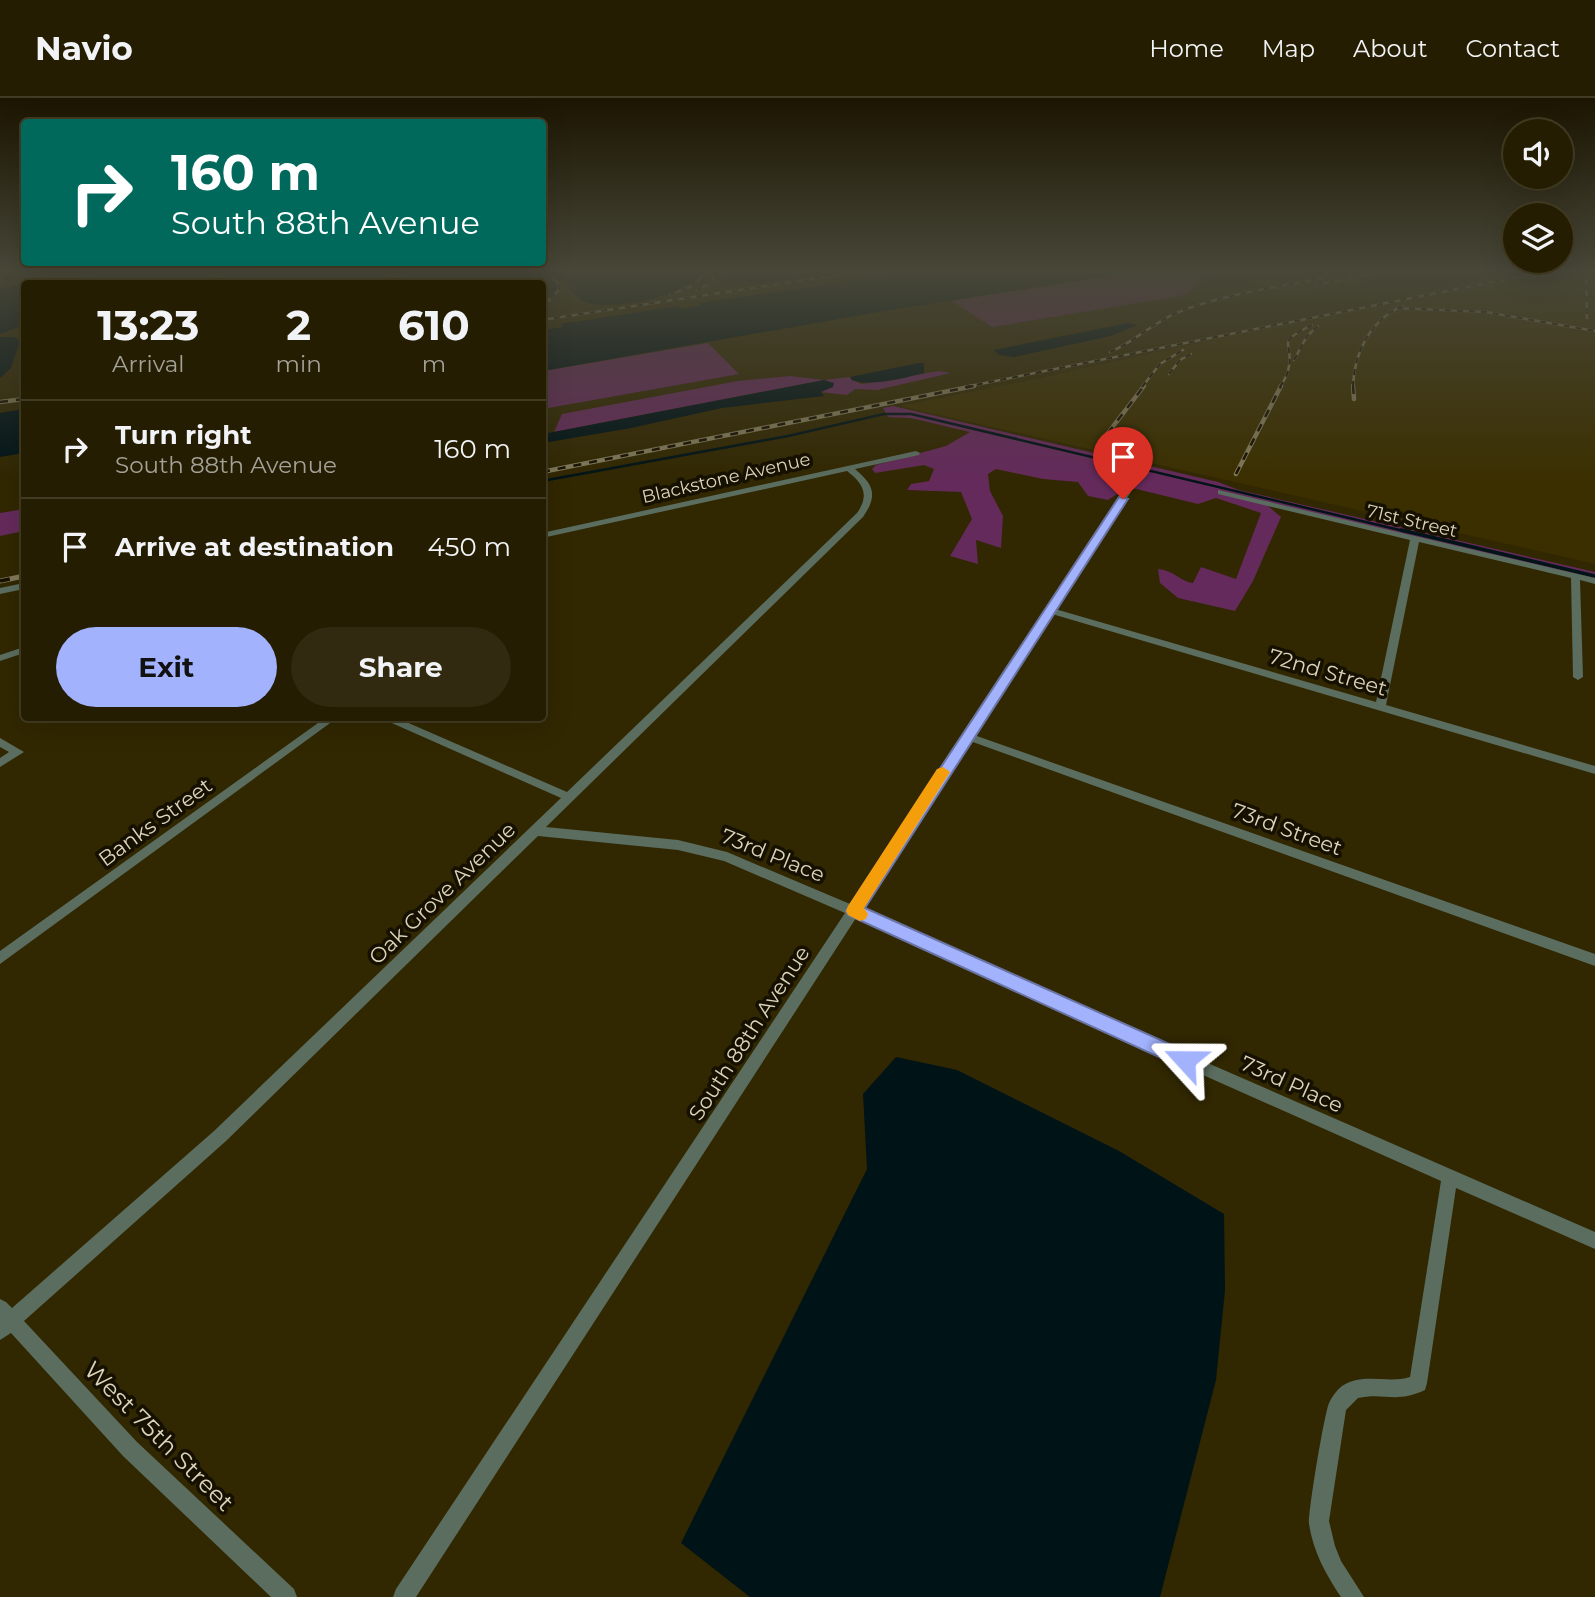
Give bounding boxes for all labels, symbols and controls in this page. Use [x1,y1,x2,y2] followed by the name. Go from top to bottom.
[35,28,133,68] text: Navio
[1149,34,1224,63] text: Home
[1262,34,1315,63] text: Map
[1353,34,1427,63] text: About
[1465,34,1560,63] text: Contact
[1503,119,1573,273] map controls
[1503,119,1573,189] button: sound
[171,143,320,202] text: 160 m
[56,147,147,238] icon: right
[171,203,480,242] text: South 88th Avenue
[1503,203,1573,273] button: layers
[97,299,199,351] text: 13:23
[286,299,311,351] text: 2
[398,299,470,351] text: 610
[112,350,185,378] text: Arrival
[276,350,322,378] text: min
[422,350,446,378] text: m
[115,419,251,451] text: Turn right
[1093,427,1153,499] pin
[56,430,94,468] icon: right
[434,433,511,465] text: 160 m
[1104,438,1142,476] icon: arrive
[640,448,813,508] street label: Blackstone Avenue
[115,451,337,479] text: South 88th Avenue
[1364,500,1460,542] street label: 71st Street
[56,528,94,566] icon: arrive
[115,531,394,563] text: Arrive at destination
[428,531,511,563] text: 450 m
[56,627,277,707] button: Exit
[291,627,511,707] button: Share
[1266,643,1390,701] street label: 72nd Street
[93,773,217,871] street label: Banks Street
[1228,798,1346,860] street label: 73rd Street
[364,817,520,969] street label: Oak Grove Avenue
[718,823,828,887] street label: 73rd Place
[683,941,815,1125] street label: South 88th Avenue
[1148,1023,1222,1097] position arrow
[1237,1050,1347,1118] street label: 73rd Place
[78,1355,240,1517] street label: West 75th Street

